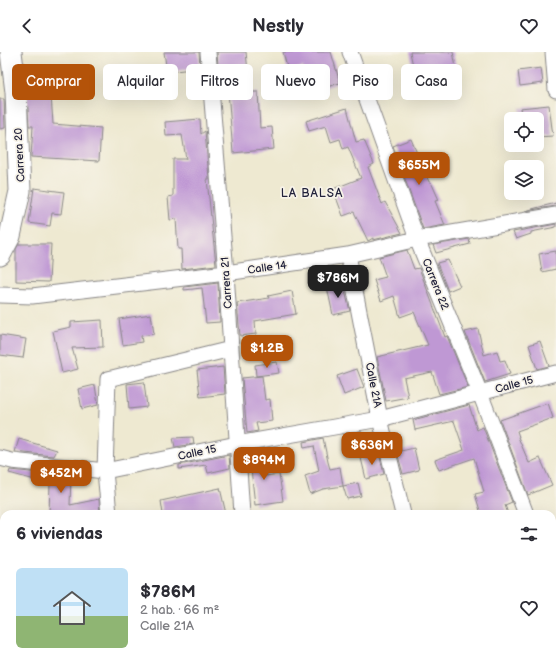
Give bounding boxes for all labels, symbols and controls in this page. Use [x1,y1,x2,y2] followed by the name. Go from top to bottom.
[16,15,38,37] icon: back
[518,15,540,37] icon: heart
[252,16,304,37] text: Nestly
[12,64,95,100] chip: Comprar
[103,64,178,100] chip: Alquilar
[186,64,253,100] chip: Filtros
[261,64,330,100] chip: Nuevo
[338,64,393,100] chip: Piso
[401,64,462,100] chip: Casa
[504,112,544,200] map controls
[504,112,544,152] button: locate
[12,127,27,182] street label: Carrera 20
[391,152,447,186] pin: $655M
[398,157,440,173] text: $655M
[504,160,544,200] button: layers
[281,186,343,201] district label: LA BALSA
[218,257,235,309] street label: Carrera 21
[419,257,452,312] street label: Carrera 22
[247,258,288,277] street label: Calle 14
[310,265,366,299] pin: $786M
[317,270,359,286] text: $786M
[239,335,295,369] pin: $1.2B
[250,340,284,356] text: $1.2B
[363,361,384,409] street label: Calle 21A
[494,373,535,396] street label: Calle 15
[344,432,400,466] pin: $636M
[350,437,394,453] text: $636M
[177,442,217,463] street label: Calle 15
[236,447,292,481] pin: $894M
[243,452,285,468] text: $894M
[33,460,89,494] pin: $452M
[40,465,82,481] text: $452M
[518,523,540,545] icon: filters
[16,524,103,544] text: 6 viviendas
[140,582,196,602] text: $786M
[48,584,96,632] icon: home
[518,597,540,619] icon: heart
[140,602,219,618] text: 2 hab. · 66 m²
[140,618,194,634] text: Calle 21A

